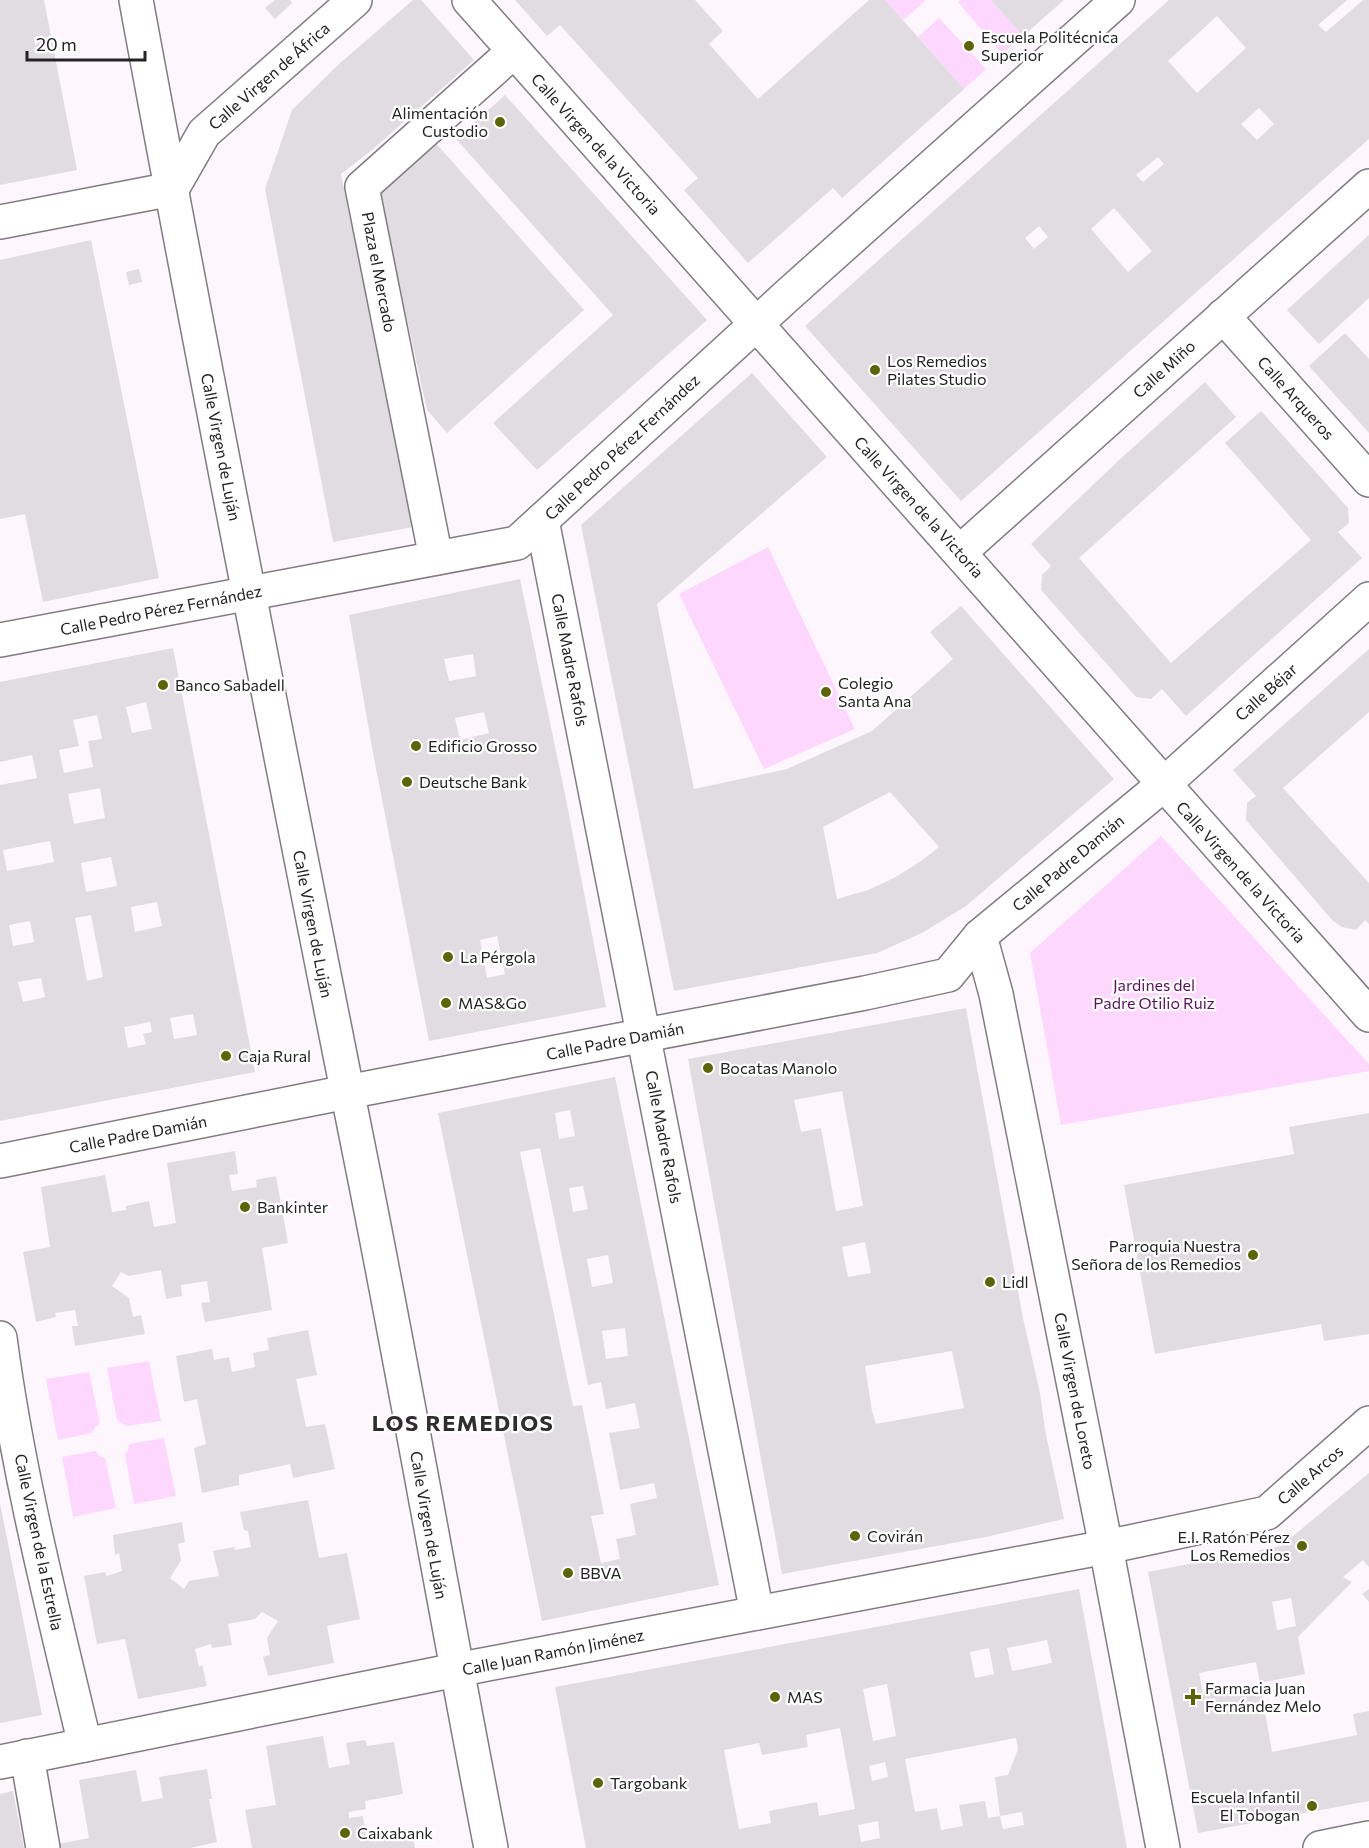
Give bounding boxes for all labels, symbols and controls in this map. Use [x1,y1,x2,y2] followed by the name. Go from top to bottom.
[204,18,333,133] street label: Calle Virgen de África
[27,24,146,62] scale bar
[981,27,1118,64] place label: Escuela Politécnica Superior
[36,33,77,55] text: 20 m
[962,39,976,53] marker: Escuela Politécnica Superior
[528,69,665,218] street label: Calle Virgen de la Victoria
[392,103,488,140] place label: Alimentación Custodio
[493,115,507,129] marker: Alimentación Custodio
[358,210,400,334] street label: Plaza el Mercado
[1129,336,1199,401] street label: Calle Miño
[887,351,987,388] place label: Los Remedios Pilates Studio
[1254,352,1339,443] street label: Calle Arqueros
[868,363,882,377] marker: Los Remedios Pilates Studio
[540,370,703,523] street label: Calle Pedro Pérez Fernández
[198,371,245,522] street label: Calle Virgen de Luján
[851,432,988,581] street label: Calle Virgen de la Victoria
[59,581,263,638] street label: Calle Pedro Pérez Fernández
[548,592,593,728] street label: Calle Madre Rafols
[1231,659,1301,724] street label: Calle Béjar
[838,673,912,710] place label: Colegio Santa Ana
[175,675,285,694] place label: Banco Sabadell
[156,678,170,692] marker: Banco Sabadell
[819,685,833,699] marker: Colegio Santa Ana
[428,736,537,755] place label: Edificio Grosso
[409,739,423,753] marker: Edificio Grosso
[419,772,527,791] place label: Deutsche Bank
[400,775,414,789] marker: Deutsche Bank
[1173,797,1310,946] street label: Calle Virgen de la Victoria
[1008,810,1127,915] street label: Calle Padre Damián
[290,848,337,999] street label: Calle Virgen de Luján
[460,947,536,966] place label: La Pérgola
[441,950,455,964] marker: La Pérgola
[1093,975,1215,1012] park label: Jardines del Padre Otilio Ruiz
[458,993,527,1012] place label: MAS&Go
[439,996,453,1010] marker: MAS&Go
[544,1018,685,1063] street label: Calle Padre Damián
[238,1046,311,1065] place label: Caja Rural
[219,1049,233,1063] marker: Caja Rural
[720,1058,837,1077] place label: Bocatas Manolo
[701,1061,715,1075] marker: Bocatas Manolo
[642,1069,687,1205] street label: Calle Madre Rafols
[67,1111,208,1156] street label: Calle Padre Damián
[257,1197,329,1216] place label: Bankinter
[238,1200,252,1214] marker: Bankinter
[1071,1236,1241,1273] place label: Parroquia Nuestra Señora de los Remedios
[1246,1248,1260,1262] marker: Parroquia Nuestra Señora de los Remedios
[1002,1272,1029,1291] place label: Lidl
[983,1275,997,1289] marker: Lidl
[1051,1311,1100,1471] street label: Calle Virgen de Loreto
[372,1409,554,1436] district label: LOS REMEDIOS
[1273,1441,1346,1508] street label: Calle Arcos
[407,1449,452,1600] street label: Calle Virgen de Luján
[11,1452,68,1632] street label: Calle Virgen de la Estrella
[867,1526,923,1545] place label: Covirán
[1177,1527,1290,1564] place label: E.I. Ratón Pérez Los Remedios
[848,1529,862,1543] marker: Covirán
[1295,1539,1309,1553] marker: E.I. Ratón Pérez Los Remedios
[580,1563,621,1582] place label: BBVA
[561,1566,575,1580] marker: BBVA
[460,1625,645,1678] street label: Calle Juan Ramón Jiménez
[1205,1678,1321,1715] place label: Farmacia Juan Fernández Melo
[787,1687,823,1706] place label: MAS
[768,1690,782,1704] marker: MAS
[1186,1690,1200,1704] marker: Farmacia Juan Fernández Melo
[610,1773,688,1792] place label: Targobank
[591,1776,605,1790] marker: Targobank
[1190,1787,1300,1824] place label: Escuela Infantil El Tobogan
[1305,1799,1319,1813] marker: Escuela Infantil El Tobogan
[357,1823,433,1842] place label: Caixabank
[338,1826,352,1840] marker: Caixabank

